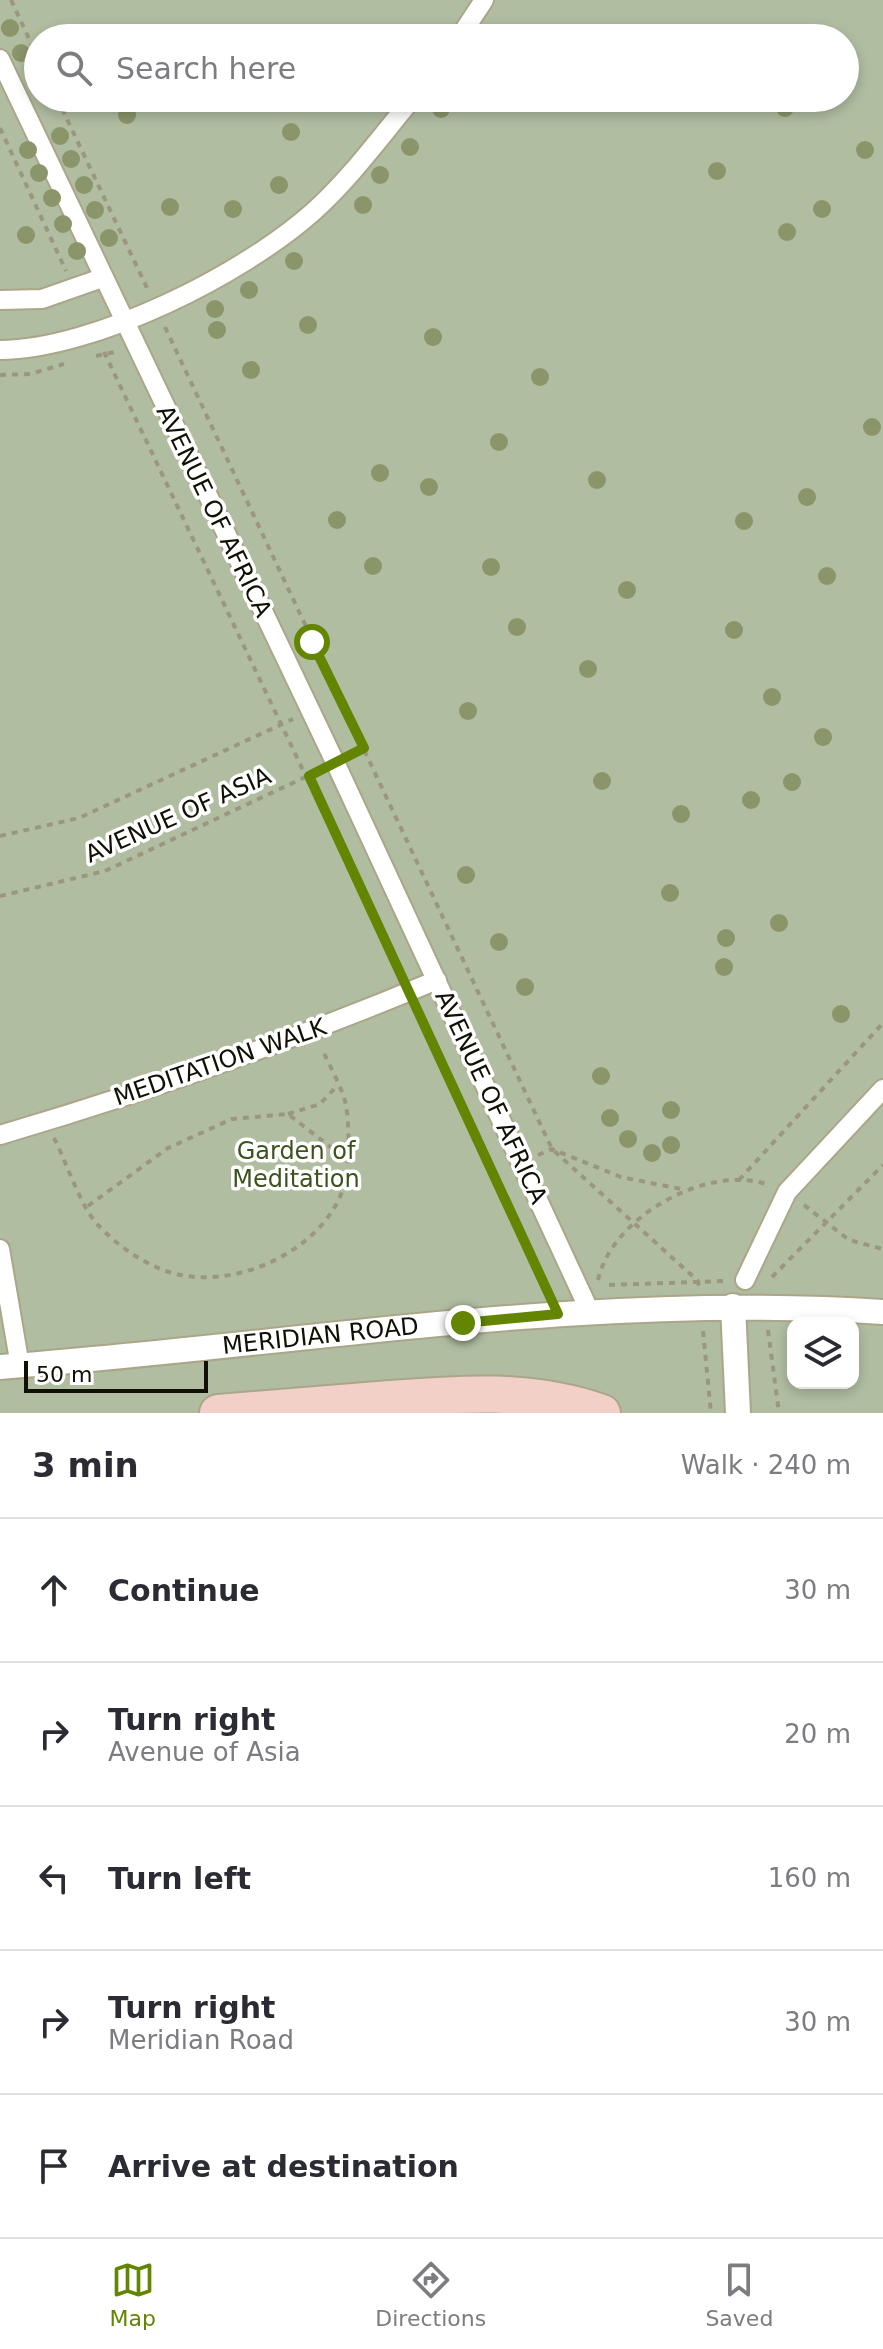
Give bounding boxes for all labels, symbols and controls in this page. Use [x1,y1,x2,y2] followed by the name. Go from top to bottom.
[24,24,859,112] search box
[52,46,96,90] icon: search
[116,51,296,86] text: Search here
[151,400,278,622] street label: AVENUE OF AFRICA
[294,624,330,660] route start
[81,761,276,869] street label: AVENUE OF ASIA
[429,986,553,1209] street label: AVENUE OF AFRICA
[110,1012,331,1112] street label: MEDITATION WALK
[232,1137,360,1193] park label: Garden of Meditation
[445,1305,481,1341] route end
[221,1312,420,1360] street label: MERIDIAN ROAD
[787,1317,859,1389] map controls
[787,1317,859,1389] button: layers
[24,1357,208,1393] scale bar
[36,1362,92,1387] text: 50 m
[32,1445,139,1485] text: 3 min
[681,1450,851,1480] text: Walk · 240 m
[32,1568,76,1612] icon: ahead
[108,1573,260,1608] text: Continue
[784,1575,851,1605] text: 30 m
[108,1702,275,1737] text: Turn right
[32,1712,76,1756] icon: right
[784,1719,851,1749] text: 20 m
[108,1737,301,1767] text: Avenue of Asia
[32,1856,76,1900] icon: left
[108,1861,251,1896] text: Turn left
[768,1863,851,1893] text: 160 m
[108,1990,275,2025] text: Turn right
[32,2000,76,2044] icon: right
[784,2007,851,2037] text: 30 m
[108,2025,294,2055] text: Meridian Road
[32,2144,76,2188] icon: arrive
[108,2149,459,2184] text: Arrive at destination
[110,2258,156,2331] tab: Map
[375,2258,486,2331] tab: Directions
[705,2258,773,2331] tab: Saved

